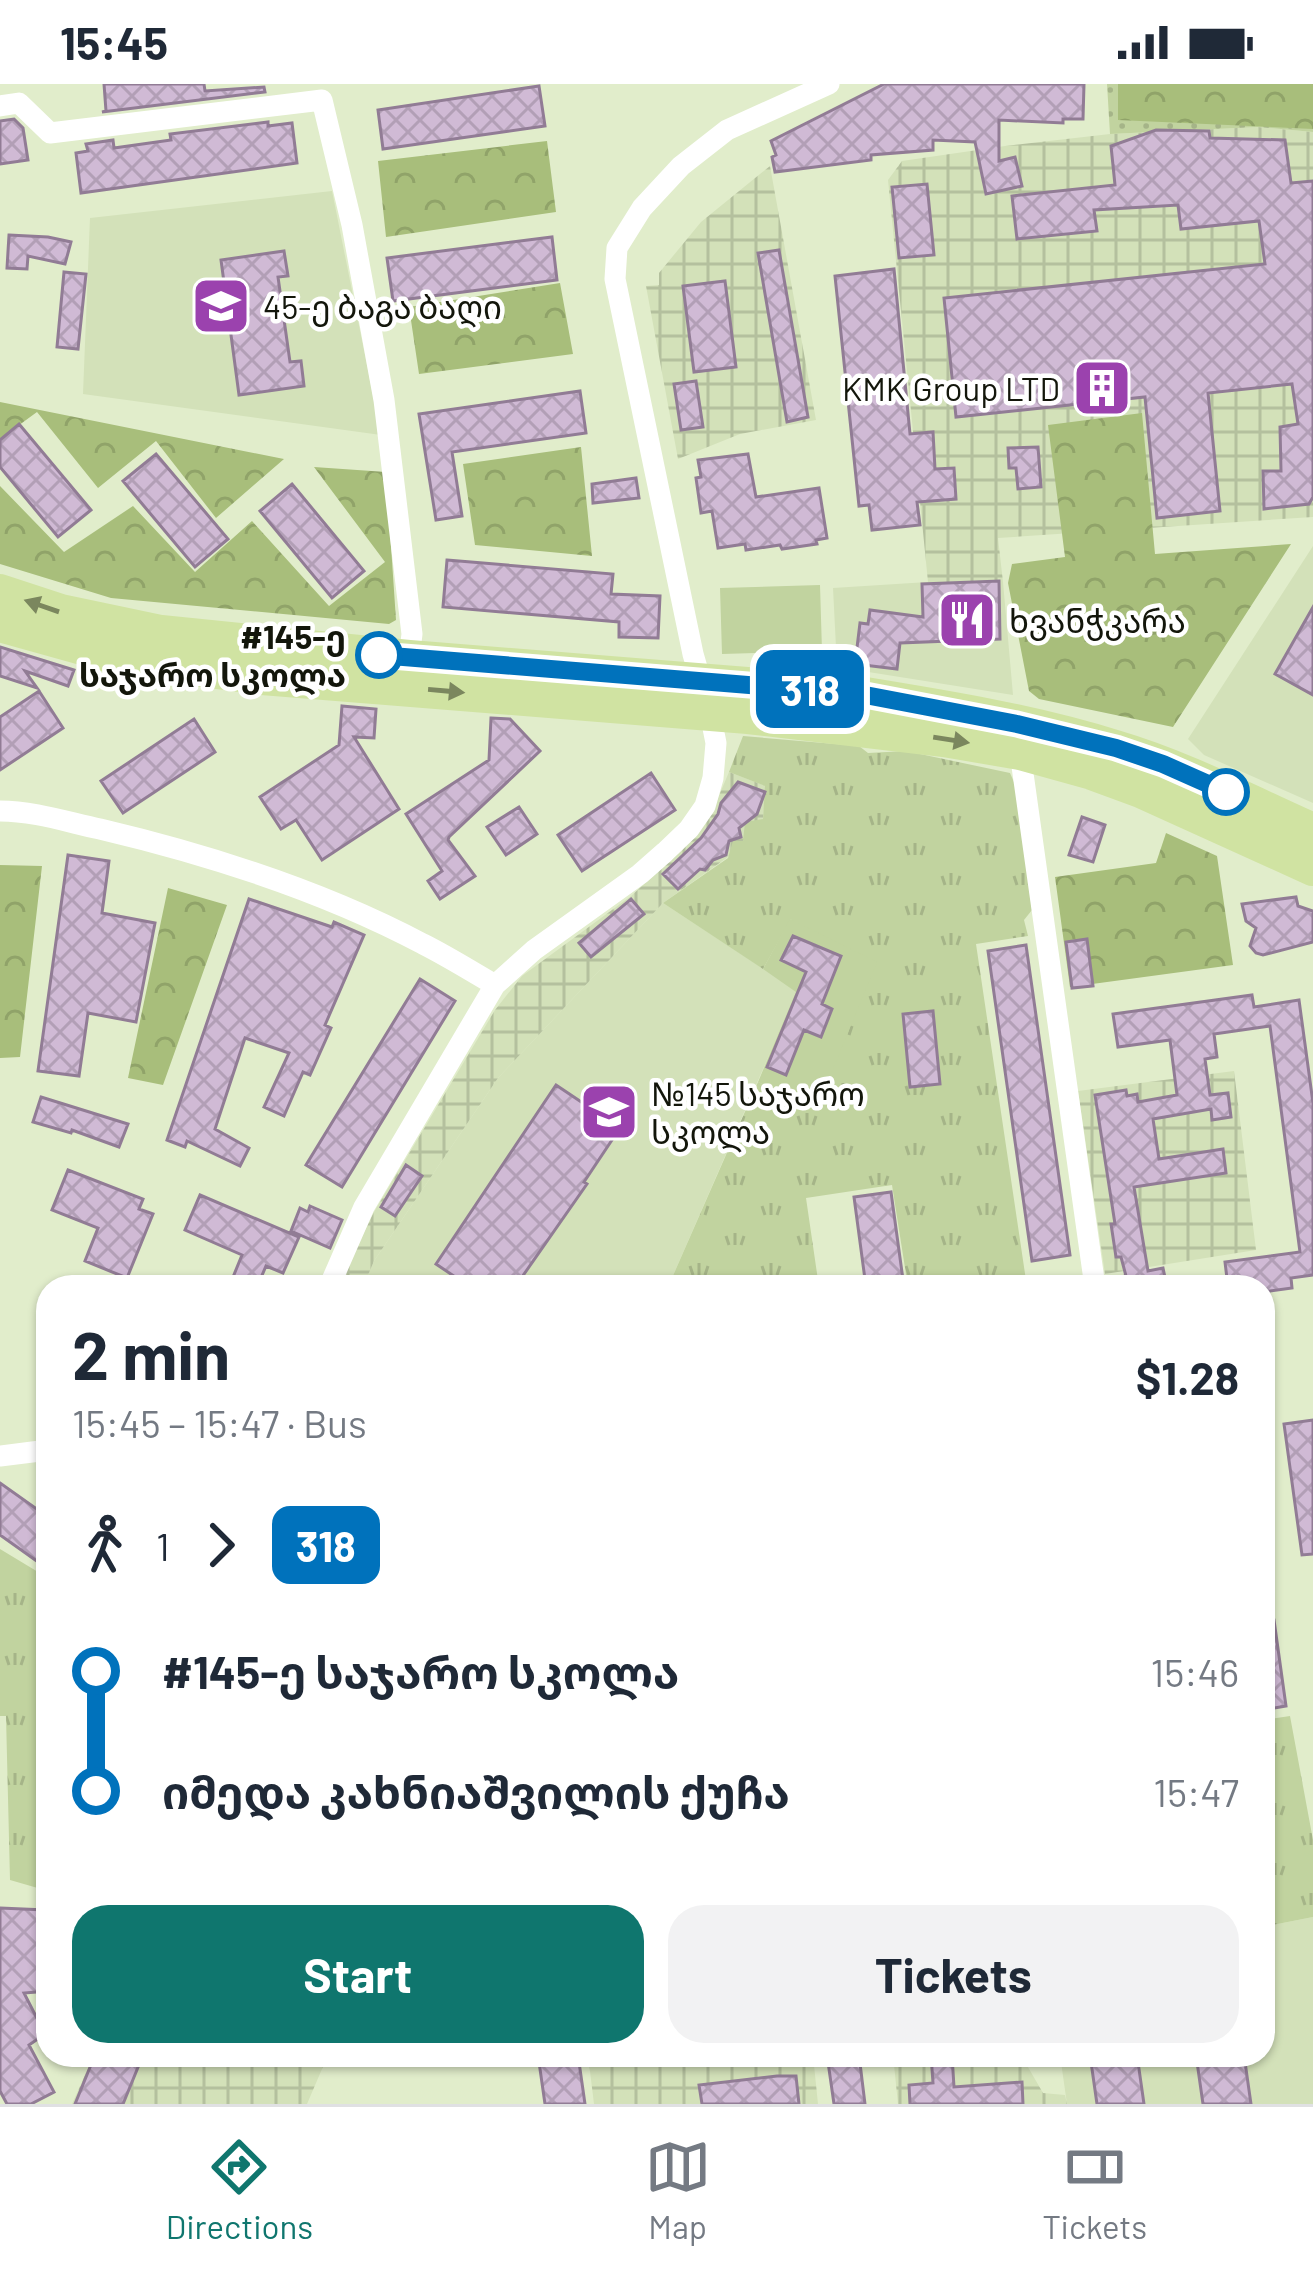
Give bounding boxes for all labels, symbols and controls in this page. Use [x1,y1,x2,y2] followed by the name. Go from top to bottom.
[60,15,168,69] text: 15:45
[190,275,252,337] school or university icon: 45-ე ბაგა ბაღი
[263,286,502,328] place label: 45-ე ბაგა ბაღი
[1071,357,1133,419] building icon: KMK Group LTD
[842,368,1060,408] place label: KMK Group LTD
[936,589,998,651] restaurant icon: ხვანჭკარა
[24,596,60,614] one-way arrow
[1009,600,1186,641] place label: ხვანჭკარა
[79,616,346,696] place label: #145-ე საჯარო სკოლა
[357,633,401,677] marker: #145-ე საჯარო სკოლა
[741,650,879,728] line badge: 318
[780,664,840,714] text: 318
[428,681,466,700] one-way arrow
[933,731,971,750] one-way arrow
[1204,770,1248,814] unlabelled marker
[651,1073,865,1153] place label: №145 საჯარო სკოლა
[578,1081,640,1143] school or university icon: №145 საჯარო სკოლა
[72,1314,230,1393] text: 2 min
[1136,1350,1239,1404] text: $1.28
[72,1399,367,1446] text: 15:45 – 15:47 · Bus
[72,1512,138,1578] icon: walk
[188,1512,254,1578] icon: forward
[296,1520,356,1570] text: 318
[156,1522,170,1569] text: 1
[162,1644,679,1698] text: #145-ე საჯარო სკოლა
[1151,1648,1239,1695] text: 15:46
[162,1764,790,1818] text: იმედა კახნიაშვილის ქუჩა
[1153,1768,1239,1815] text: 15:47
[72,1905,644,2043] button: Start
[668,1905,1239,2043] button: Tickets
[166,2134,313,2246] tab: Directions
[645,2134,711,2246] tab: Map
[1042,2134,1147,2246] tab: Tickets

